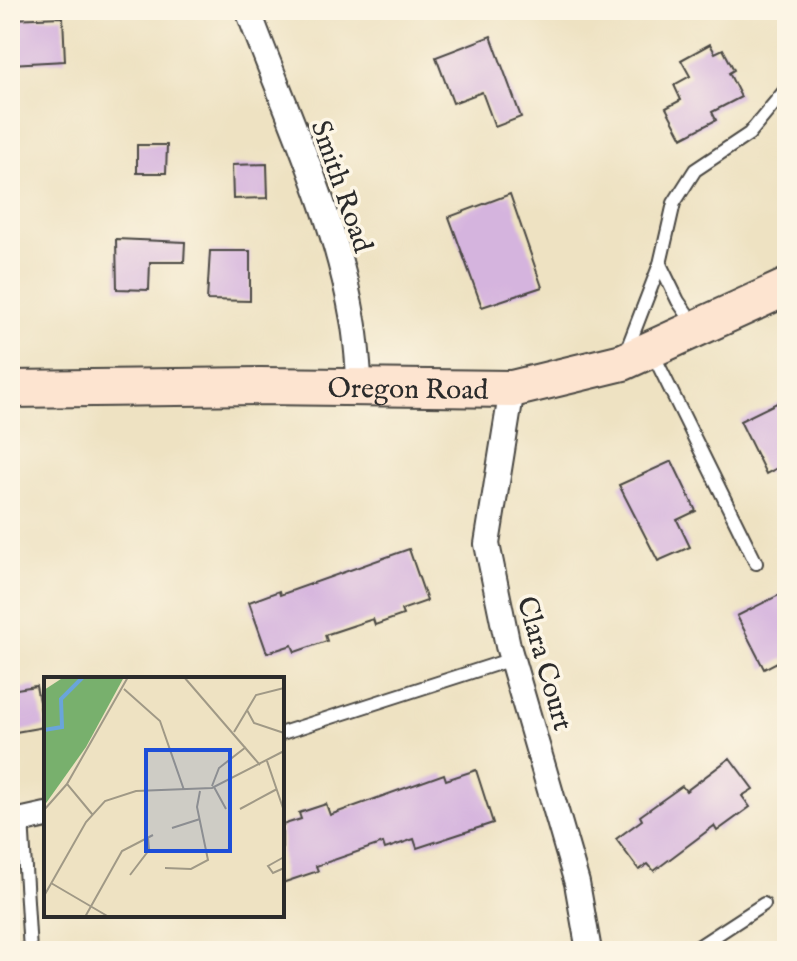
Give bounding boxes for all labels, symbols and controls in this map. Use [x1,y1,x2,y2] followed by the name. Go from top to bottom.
[302,116,380,257] street label: Smith Road
[327,372,489,409] street label: Oregon Road
[508,593,580,735] street label: Clara Court
[44,677,284,917] inset map

